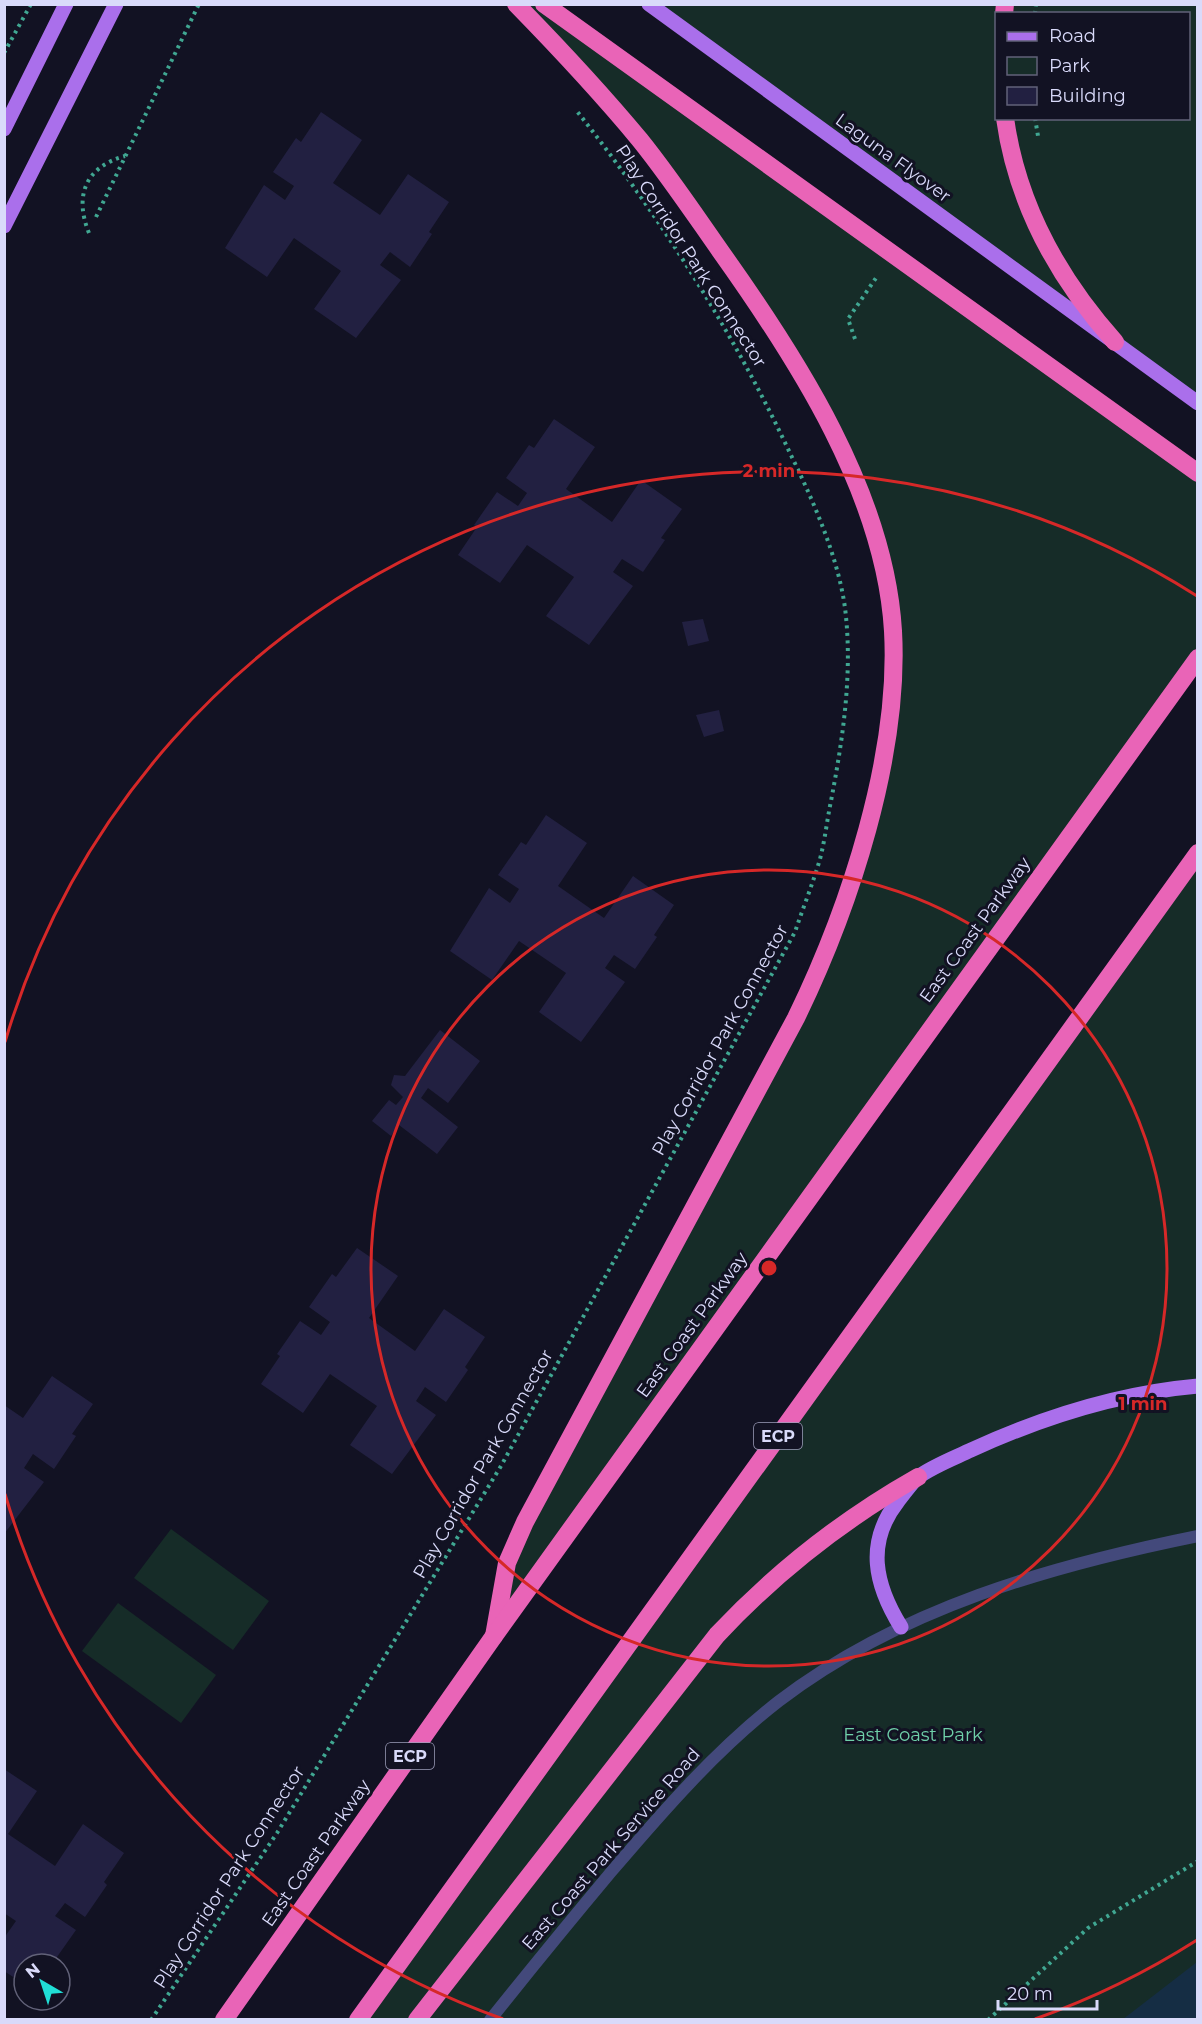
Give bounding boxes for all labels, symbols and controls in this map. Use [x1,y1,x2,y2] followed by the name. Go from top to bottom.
[995,12,1190,120] legend
[1049,25,1096,47] text: Road
[1049,55,1090,77] text: Park
[1049,85,1126,107] text: Building
[831,109,955,207] street label: Laguna Flyover
[611,141,771,371] street label: Play Corridor Park Connector
[743,460,795,482] text: 2 min
[915,853,1035,1007] street label: East Coast Parkway
[647,921,793,1159] street label: Play Corridor Park Connector
[632,1248,752,1402] street label: East Coast Parkway
[759,1258,779,1278] centre of rings
[408,1345,558,1583] street label: Play Corridor Park Connector
[1119,1393,1167,1415] text: 1 min
[754,1423,802,1449] road number: ECP
[843,1724,983,1746] park label: East Coast Park
[386,1743,434,1769] road number: ECP
[517,1743,705,1955] street label: East Coast Park Service Road
[149,1762,309,1992] street label: Play Corridor Park Connector
[257,1775,375,1931] street label: East Coast Parkway
[12,1952,72,2012] north arrow
[22,1959,44,1982] text: N
[998,1973,1097,2011] scale bar
[1007,1983,1053,2005] text: 20 m

